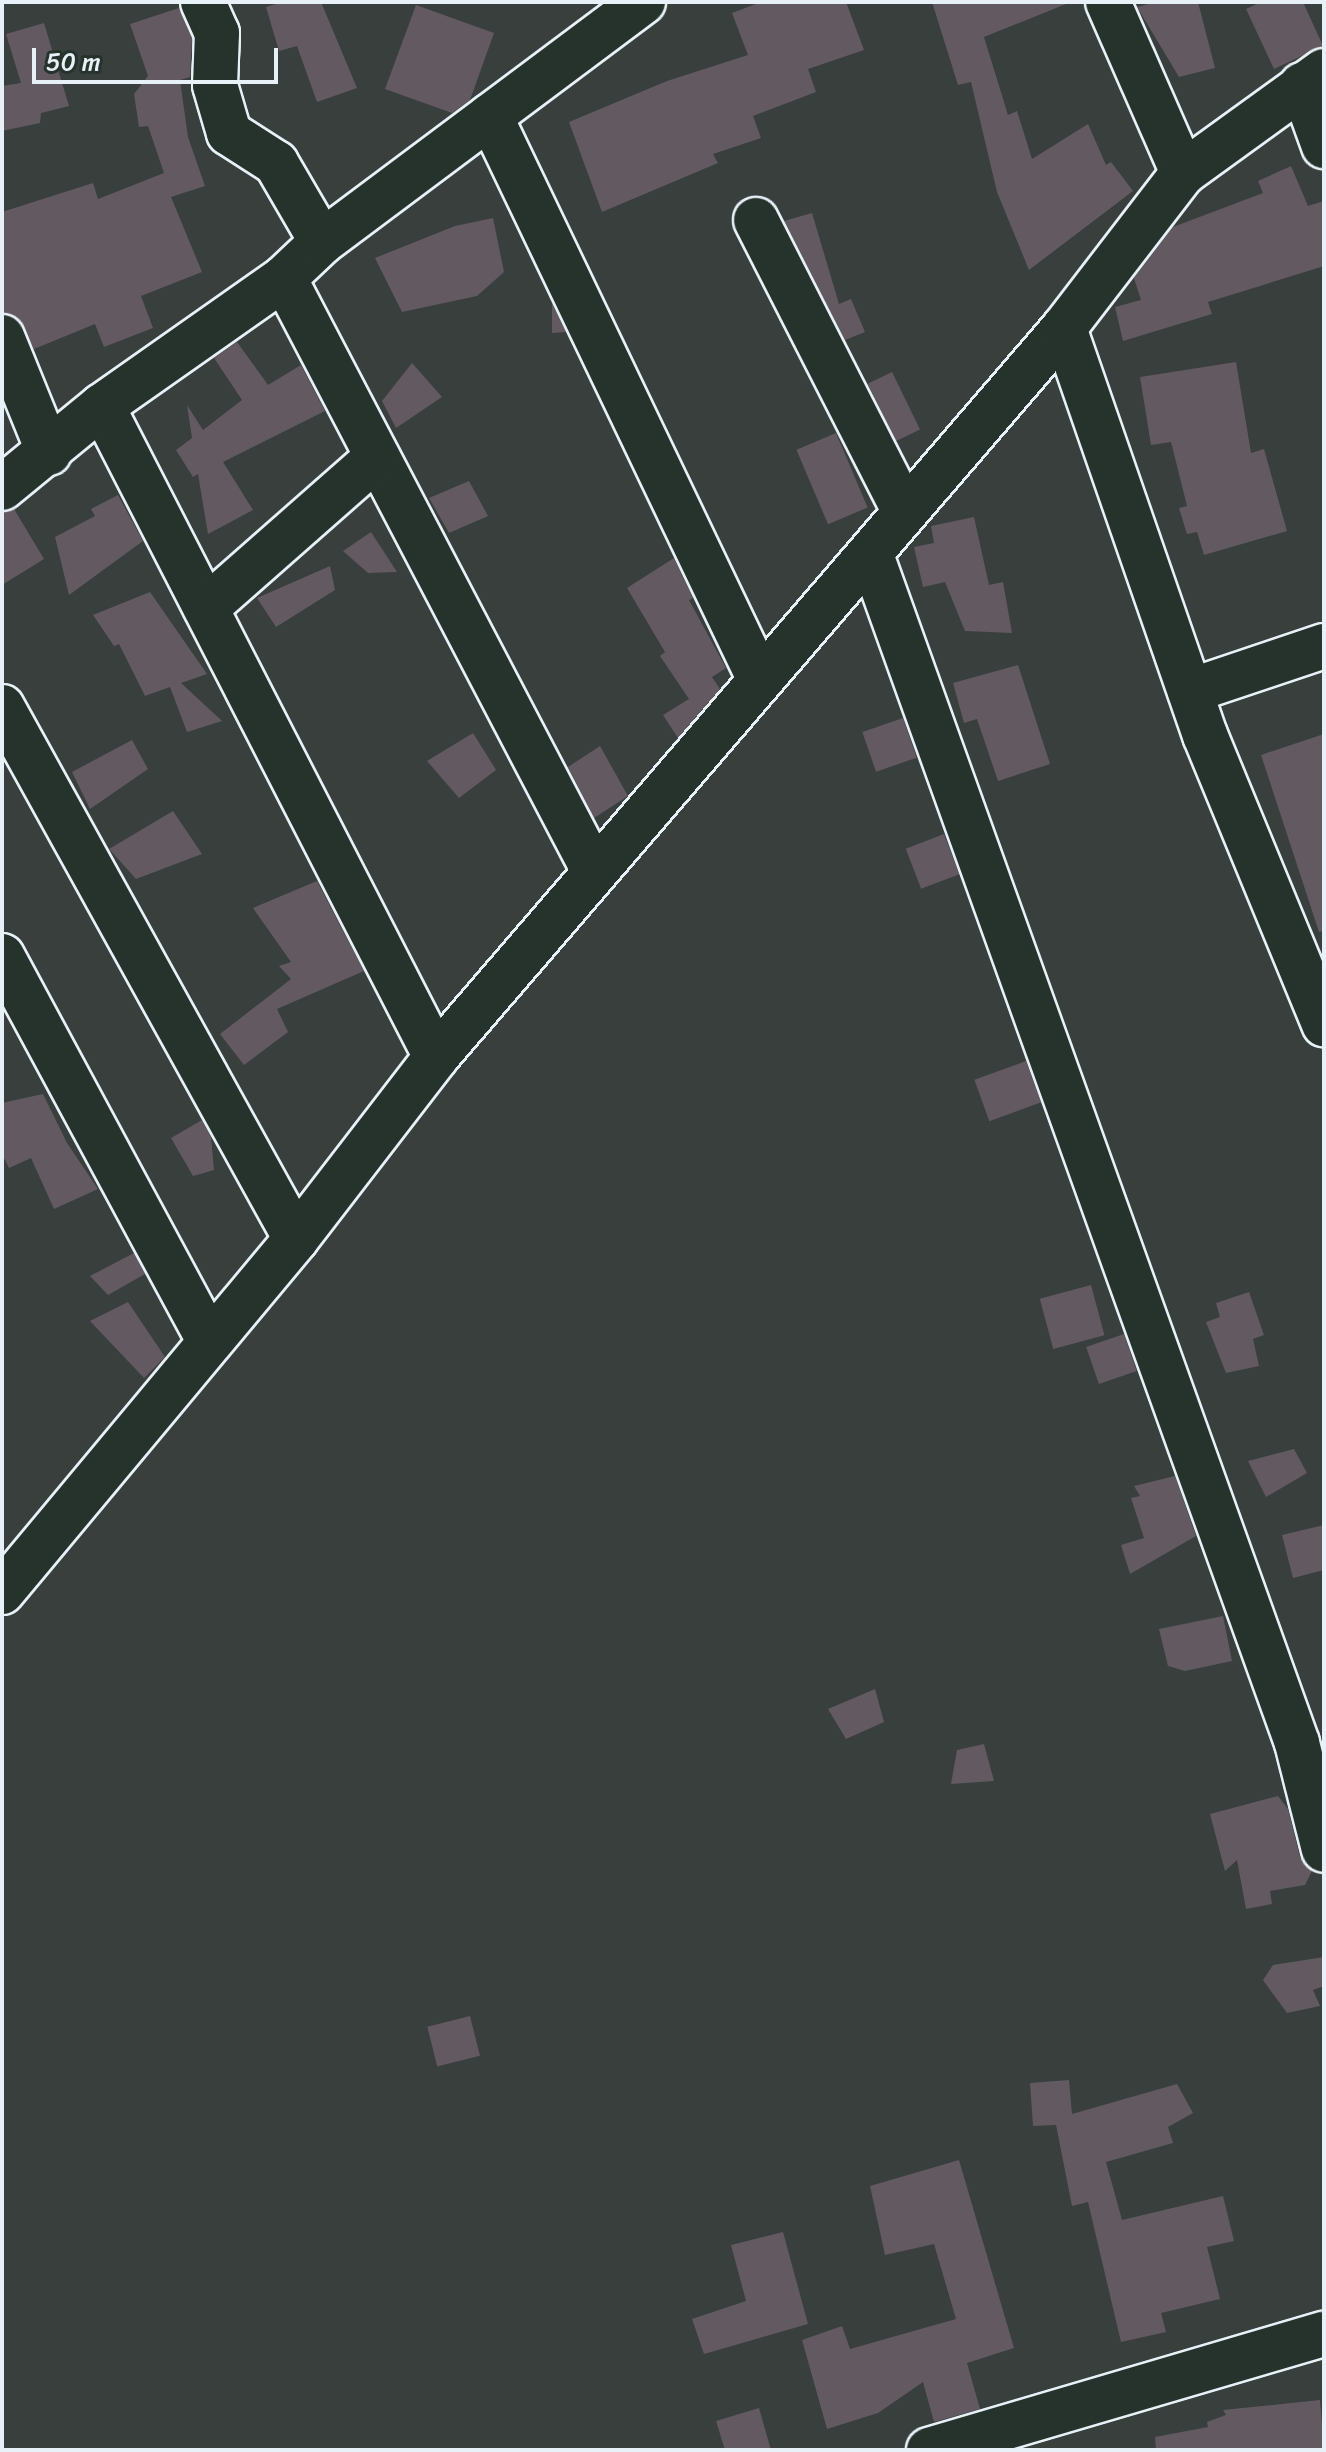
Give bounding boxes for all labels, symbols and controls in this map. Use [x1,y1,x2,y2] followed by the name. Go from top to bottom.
[36,32,282,82] scale bar
[46,41,101,83] text: 50 m

